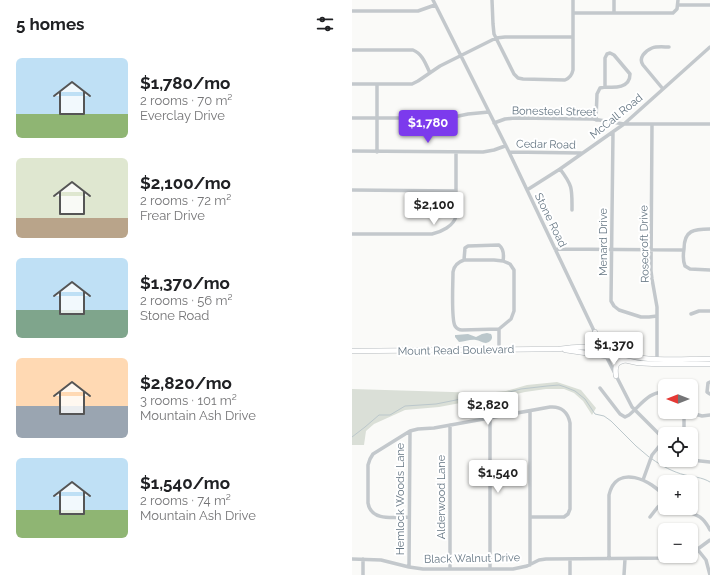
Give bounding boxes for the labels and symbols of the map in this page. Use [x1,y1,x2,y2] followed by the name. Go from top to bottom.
[587,91,645,142] street label: McCall Road
[512,104,597,119] street label: Bonesteel Street
[395,110,461,144] pin: $1,780
[516,137,576,152] street label: Cedar Road
[532,191,569,250] street label: Stone Road
[401,192,467,226] pin: $2,100
[637,204,652,283] street label: Rosecroft Drive
[597,207,610,276] street label: Menard Drive
[581,332,647,366] pin: $1,370
[398,343,515,358] street label: Mount Read Boulevard
[658,379,698,419] north arrow
[455,392,521,426] pin: $2,820
[394,442,407,555] street label: Hemlock Woods Lane
[435,454,448,539] street label: Alderwood Lane
[465,460,531,494] pin: $1,540
[424,551,521,566] street label: Black Walnut Drive

